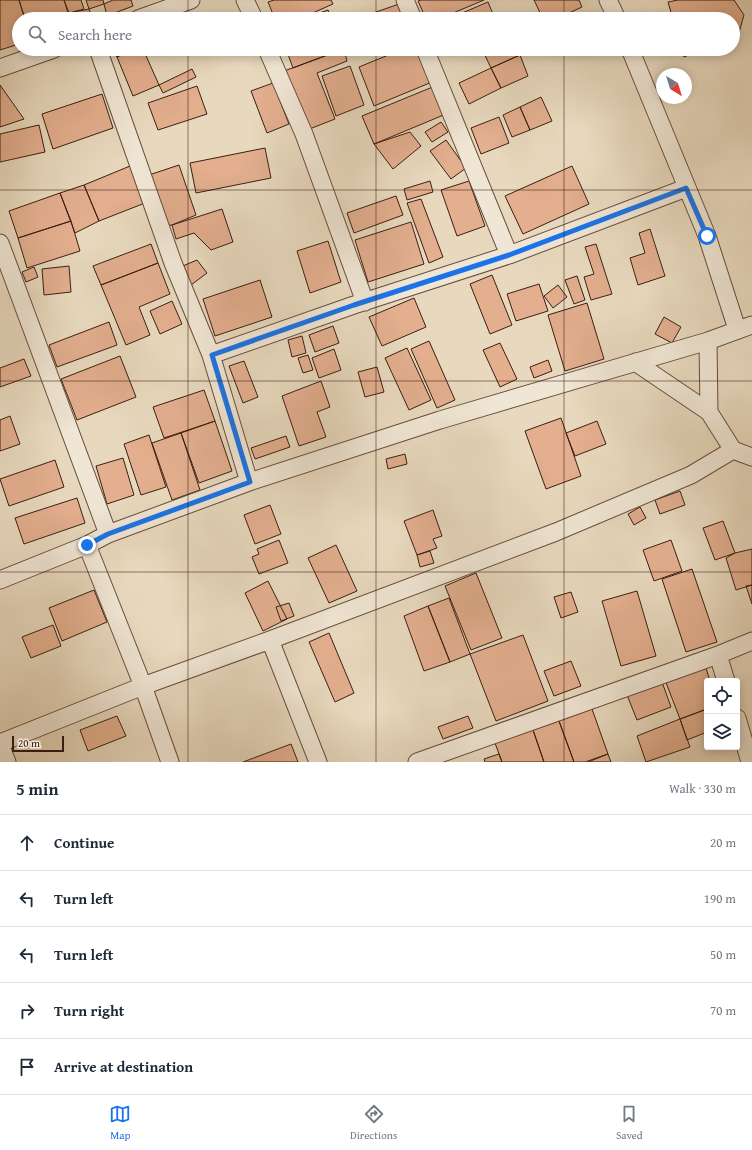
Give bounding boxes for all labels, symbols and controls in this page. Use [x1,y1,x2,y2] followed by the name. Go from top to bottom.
[12,12,740,56] search box
[26,23,48,45] icon: search
[58,24,132,45] text: Search here
[656,68,692,104] north arrow
[698,227,716,245] route start
[78,536,96,554] route end
[704,678,740,750] map controls
[704,678,740,714] button: locate
[704,714,740,750] button: layers
[12,734,64,753] scale bar
[18,735,40,751] text: 20 m
[16,776,58,801] text: 5 min
[669,779,736,798] text: Walk · 330 m
[16,832,38,854] icon: ahead
[54,832,115,853] text: Continue
[710,833,736,852] text: 20 m
[16,888,38,910] icon: left
[54,888,113,909] text: Turn left
[704,889,736,908] text: 190 m
[16,944,38,966] icon: left
[54,944,113,965] text: Turn left
[710,945,736,964] text: 50 m
[16,1000,38,1022] icon: right
[54,1000,125,1021] text: Turn right
[710,1001,736,1020] text: 70 m
[16,1056,38,1078] icon: arrive
[54,1056,193,1077] text: Arrive at destination
[109,1103,131,1143] tab: Map
[350,1103,397,1143] tab: Directions
[616,1103,643,1143] tab: Saved

